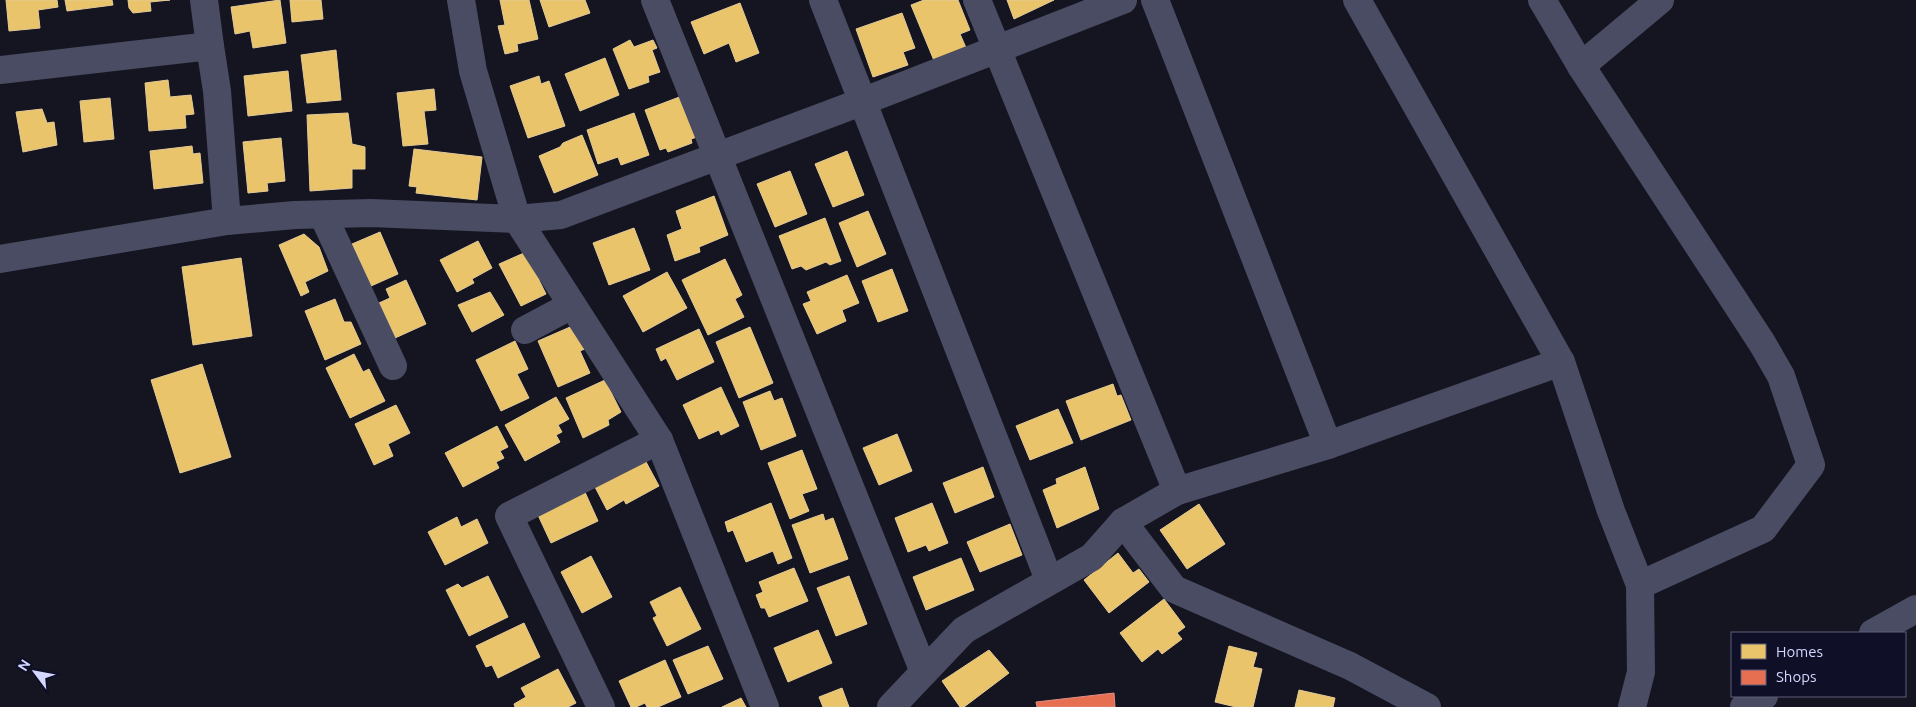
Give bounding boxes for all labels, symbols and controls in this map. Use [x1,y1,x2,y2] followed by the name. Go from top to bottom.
[1731,632,1906,697] legend
[1776,643,1823,660] text: Homes
[10,647,60,697] north arrow
[14,656,34,674] text: N
[1776,668,1817,685] text: Shops

